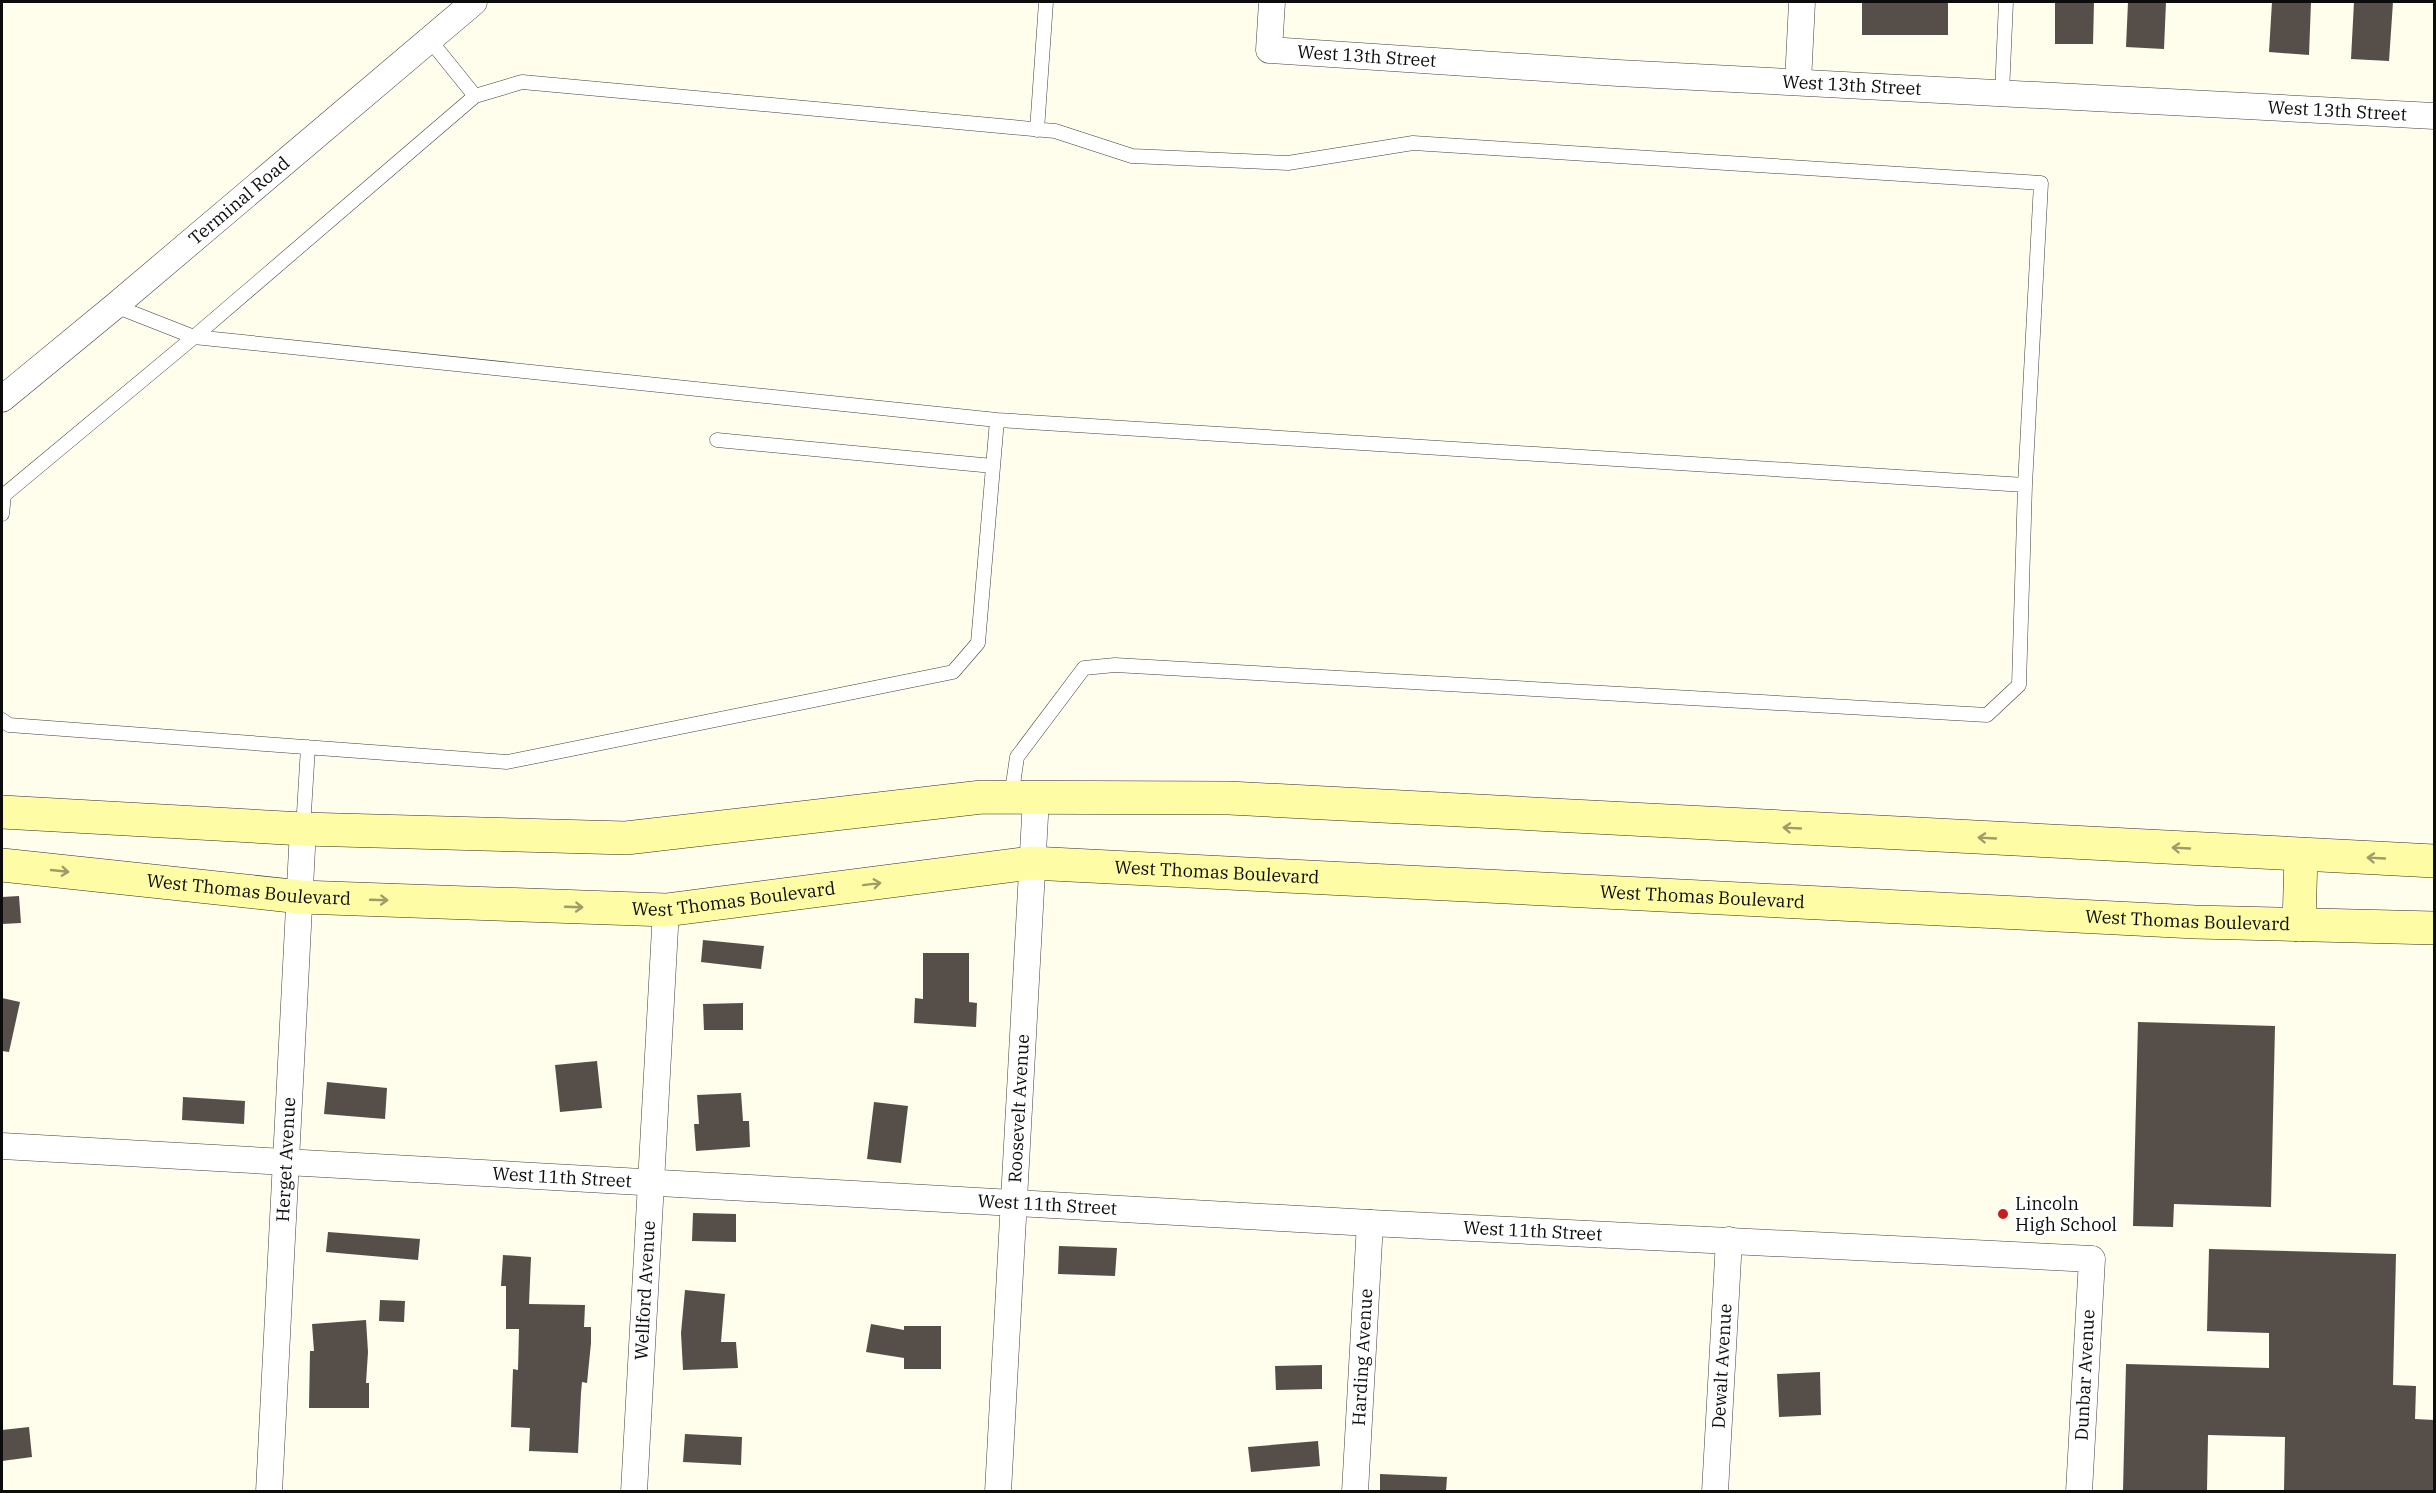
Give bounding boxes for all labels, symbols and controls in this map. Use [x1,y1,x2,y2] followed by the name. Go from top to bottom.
[1296,40,1437,72] street label: West 13th Street
[1782,70,1922,100] street label: West 13th Street
[2267,95,2407,126] street label: West 13th Street
[184,151,294,250] street label: Terminal Road
[1782,822,1802,833] one-way arrow
[1977,832,1997,843] one-way arrow
[2172,843,2192,854] one-way arrow
[2367,853,2387,864] one-way arrow
[1114,855,1320,889] street label: West Thomas Boulevard
[49,866,69,877] one-way arrow
[145,869,351,910] street label: West Thomas Boulevard
[631,876,837,921] street label: West Thomas Boulevard
[862,878,882,889] one-way arrow
[1599,880,1805,913] street label: West Thomas Boulevard
[369,894,389,905] one-way arrow
[564,901,584,912] one-way arrow
[2085,904,2290,935] street label: West Thomas Boulevard
[1003,1033,1034,1184] street label: Roosevelt Avenue
[271,1096,300,1222] street label: Herget Avenue
[492,1162,632,1192] street label: West 11th Street
[977,1189,1118,1220] street label: West 11th Street
[2015,1192,2117,1236] place label: Lincoln High School
[1996,1207,2010,1221] marker: Lincoln High School
[1462,1216,1603,1246] street label: West 11th Street
[629,1220,660,1361] street label: Wellford Avenue
[1347,1288,1377,1426] street label: Harding Avenue
[1707,1303,1736,1429] street label: Dewalt Avenue
[2070,1309,2099,1441] street label: Dunbar Avenue

